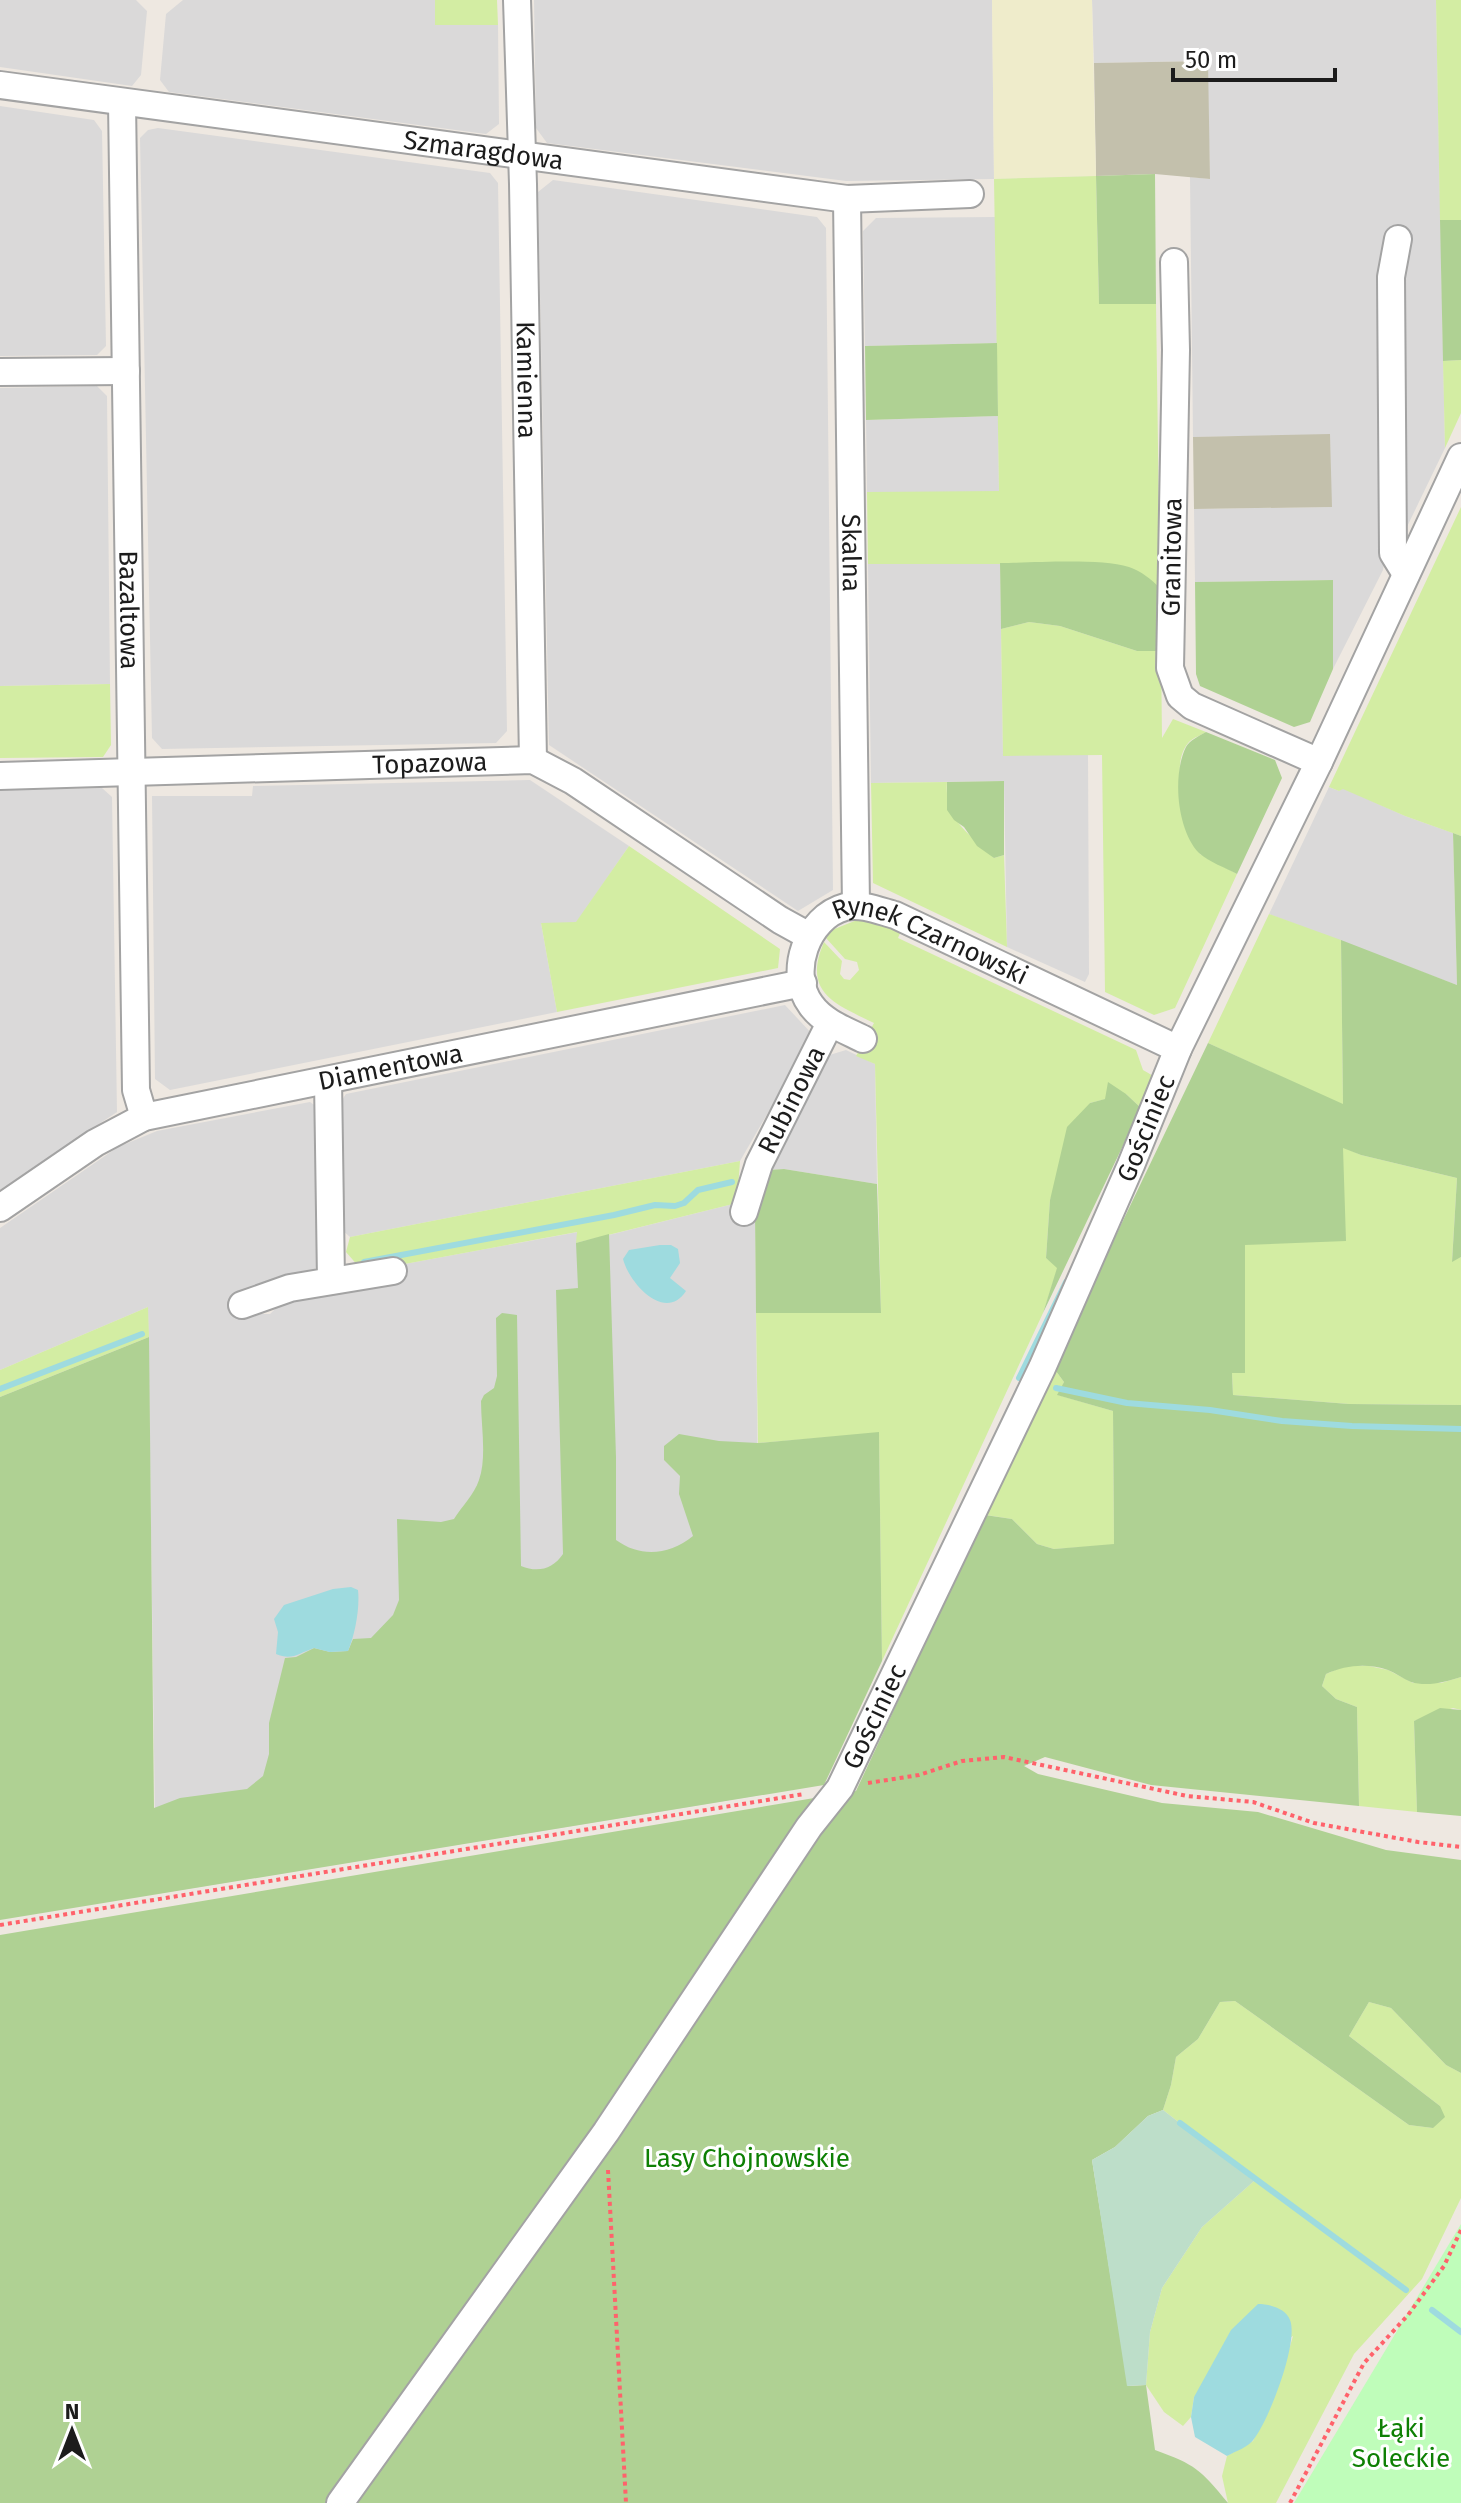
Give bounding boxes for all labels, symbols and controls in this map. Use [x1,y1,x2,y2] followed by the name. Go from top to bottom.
[1173,32,1335,82] scale bar
[1185,46,1237,74] text: 50 m
[402,124,566,176] street label: Szmaragdowa
[510,321,543,439] street label: Kamienna
[1155,497,1189,617] street label: Granitowa
[836,514,868,592] street label: Skalna
[113,550,146,670] street label: Bazaltowa
[372,746,488,780] street label: Topazowa
[827,890,1033,991] street label: Rynek Czarnowski
[315,1037,465,1097] street label: Diamentowa
[751,1041,831,1159] street label: Rubinowa
[1110,1070,1181,1187] street label: Gościniec
[836,1659,913,1774] street label: Gościniec
[644,2143,850,2174] park label: Lasy Chojnowskie
[32,2391,112,2471] north arrow
[65,2398,79,2425] text: N
[1352,2413,1450,2474] park label: Łąki Soleckie

